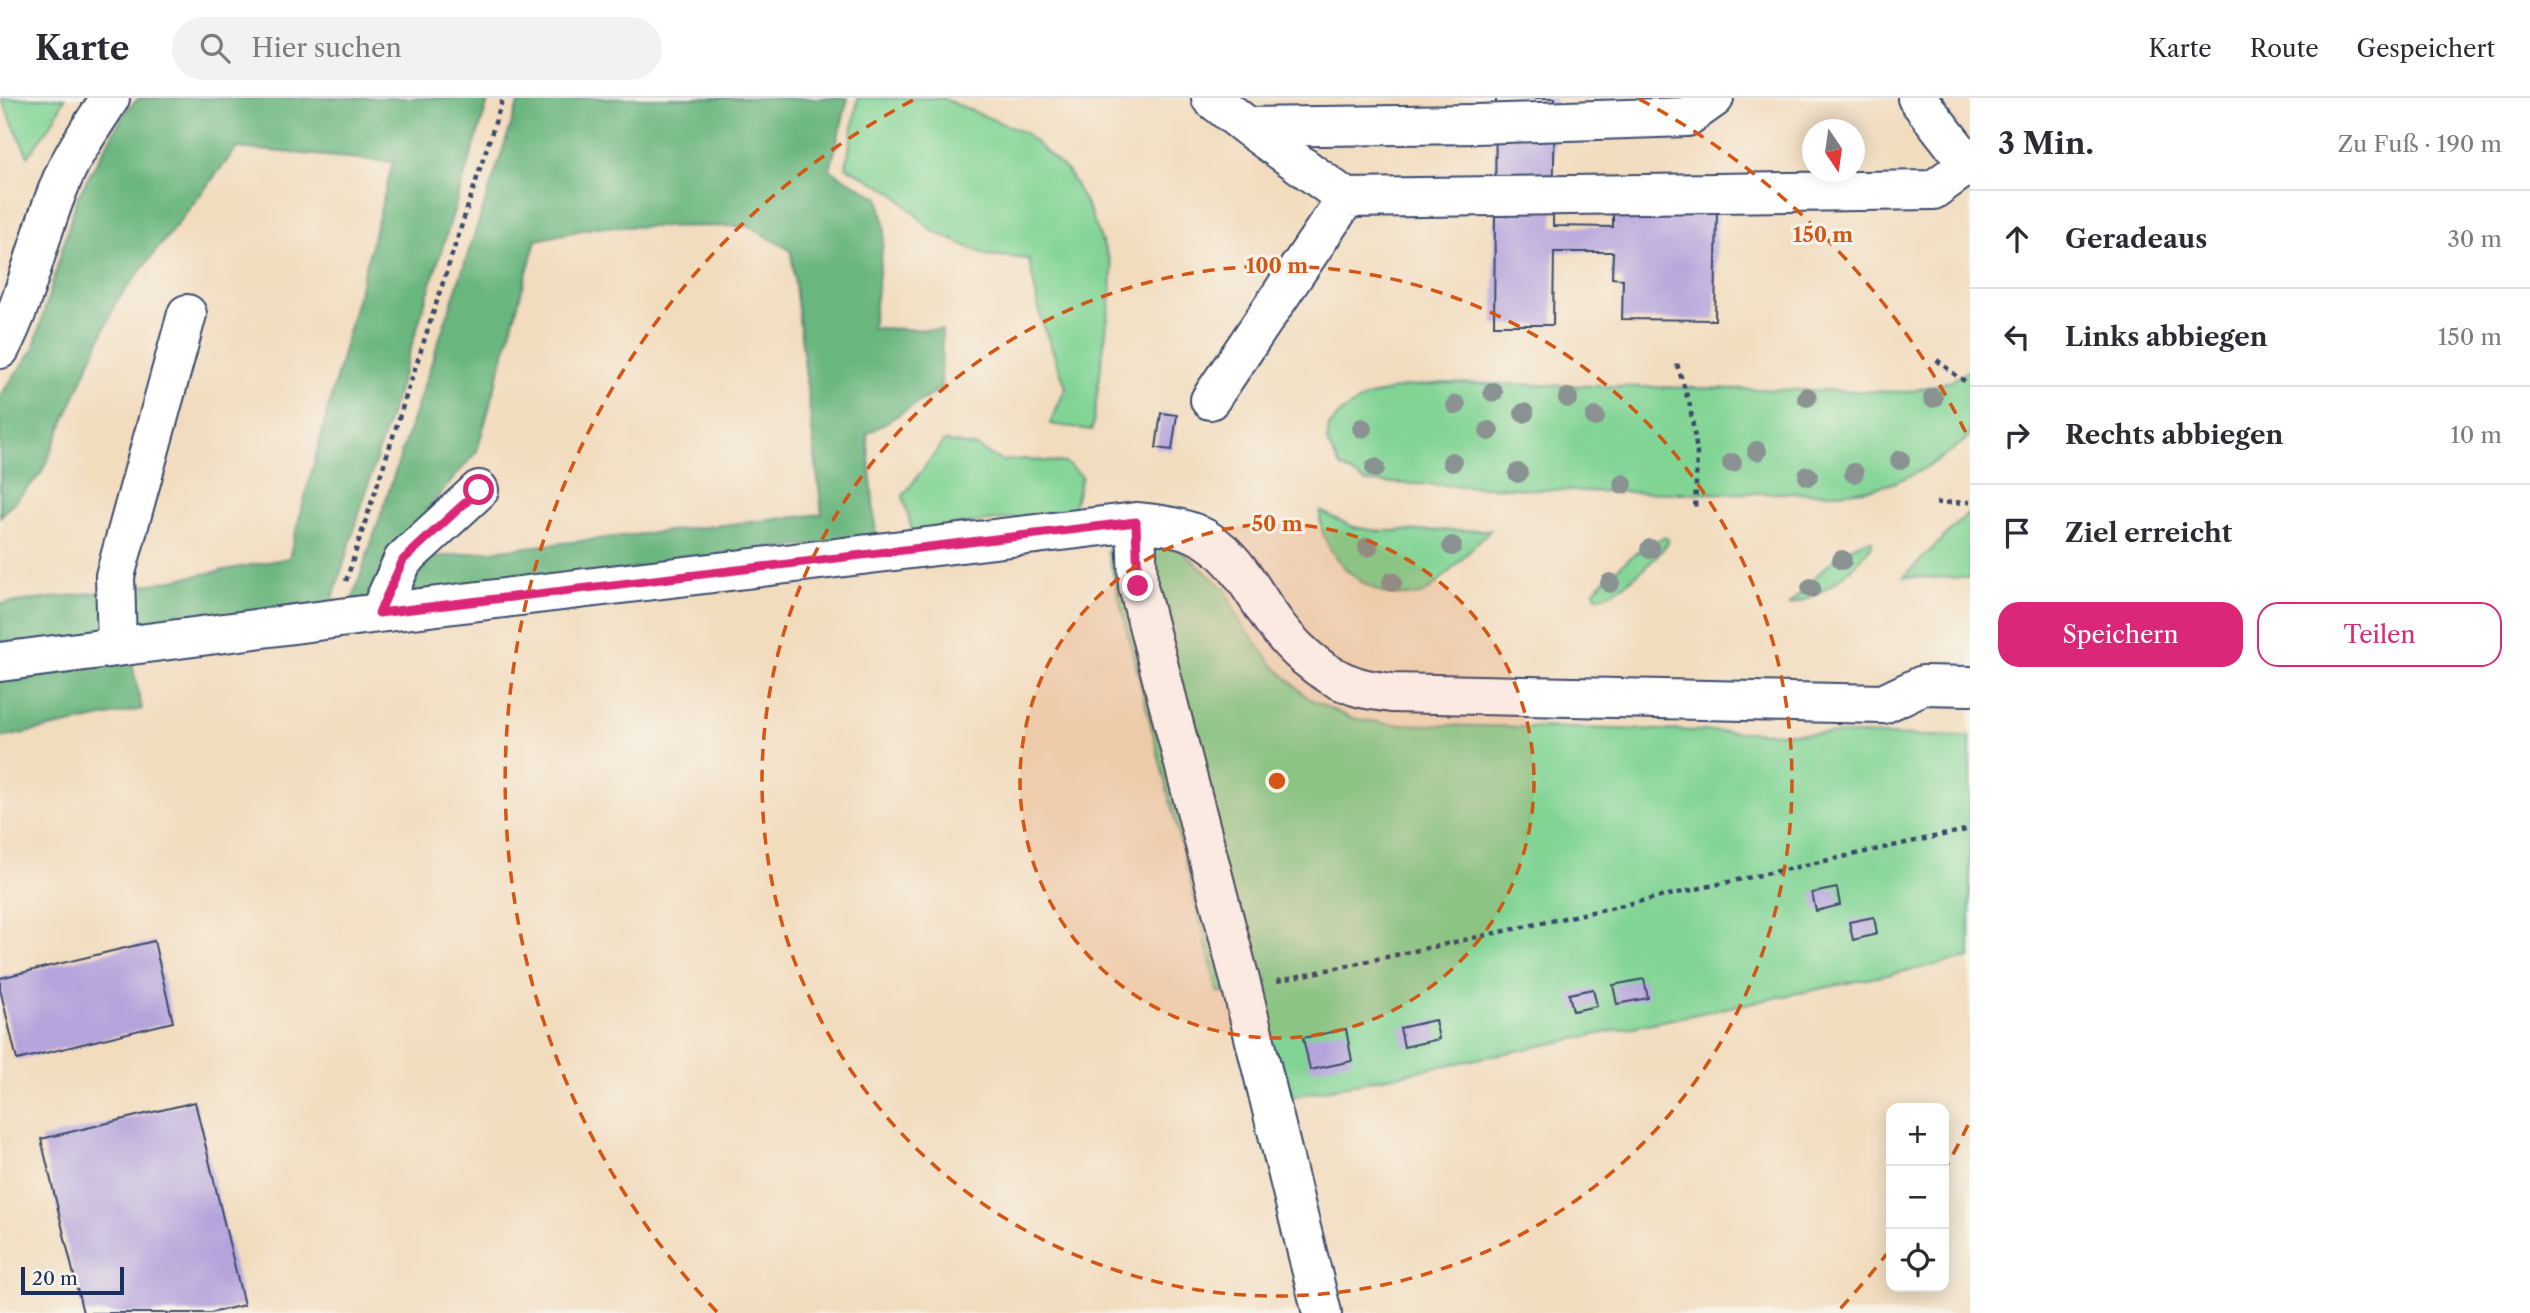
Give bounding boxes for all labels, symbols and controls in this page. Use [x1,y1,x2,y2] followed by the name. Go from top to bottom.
[172,17,662,80] search box
[35,28,130,69] text: Karte
[196,29,234,67] icon: search
[252,32,402,64] text: Hier suchen
[2148,34,2212,63] text: Karte
[2250,34,2319,63] text: Route
[2357,34,2495,63] text: Gespeichert
[1802,119,1865,182] north arrow
[1998,125,2094,162] text: 3 Min.
[2338,130,2502,158] text: Zu Fuß · 190 m
[1998,220,2036,258] icon: ahead
[1793,222,1853,247] text: 150 m
[2065,223,2207,255] text: Geradeaus
[2447,225,2502,253] text: 30 m
[1246,253,1308,278] text: 100 m
[1998,318,2036,356] icon: left
[2065,321,2268,353] text: Links abbiegen
[2438,323,2502,351] text: 150 m
[1998,416,2036,454] icon: right
[2065,419,2283,451] text: Rechts abbiegen
[2450,421,2502,449] text: 10 m
[463,474,494,505] route start
[1251,511,1303,536] text: 50 m
[1998,514,2036,552] icon: arrive
[2065,517,2232,549] text: Ziel erreicht
[1122,570,1153,601] route end
[1998,602,2243,667] button: Speichern
[2257,602,2502,667] button: Teilen
[1265,769,1289,793] centre of rings
[1886,1103,1949,1292] map controls
[1886,1103,1949,1166] button: +
[1886,1166,1949,1229] button: −
[1886,1229,1949,1292] button: locate
[21,1264,124,1296] scale bar
[32,1267,78,1290] text: 20 m

